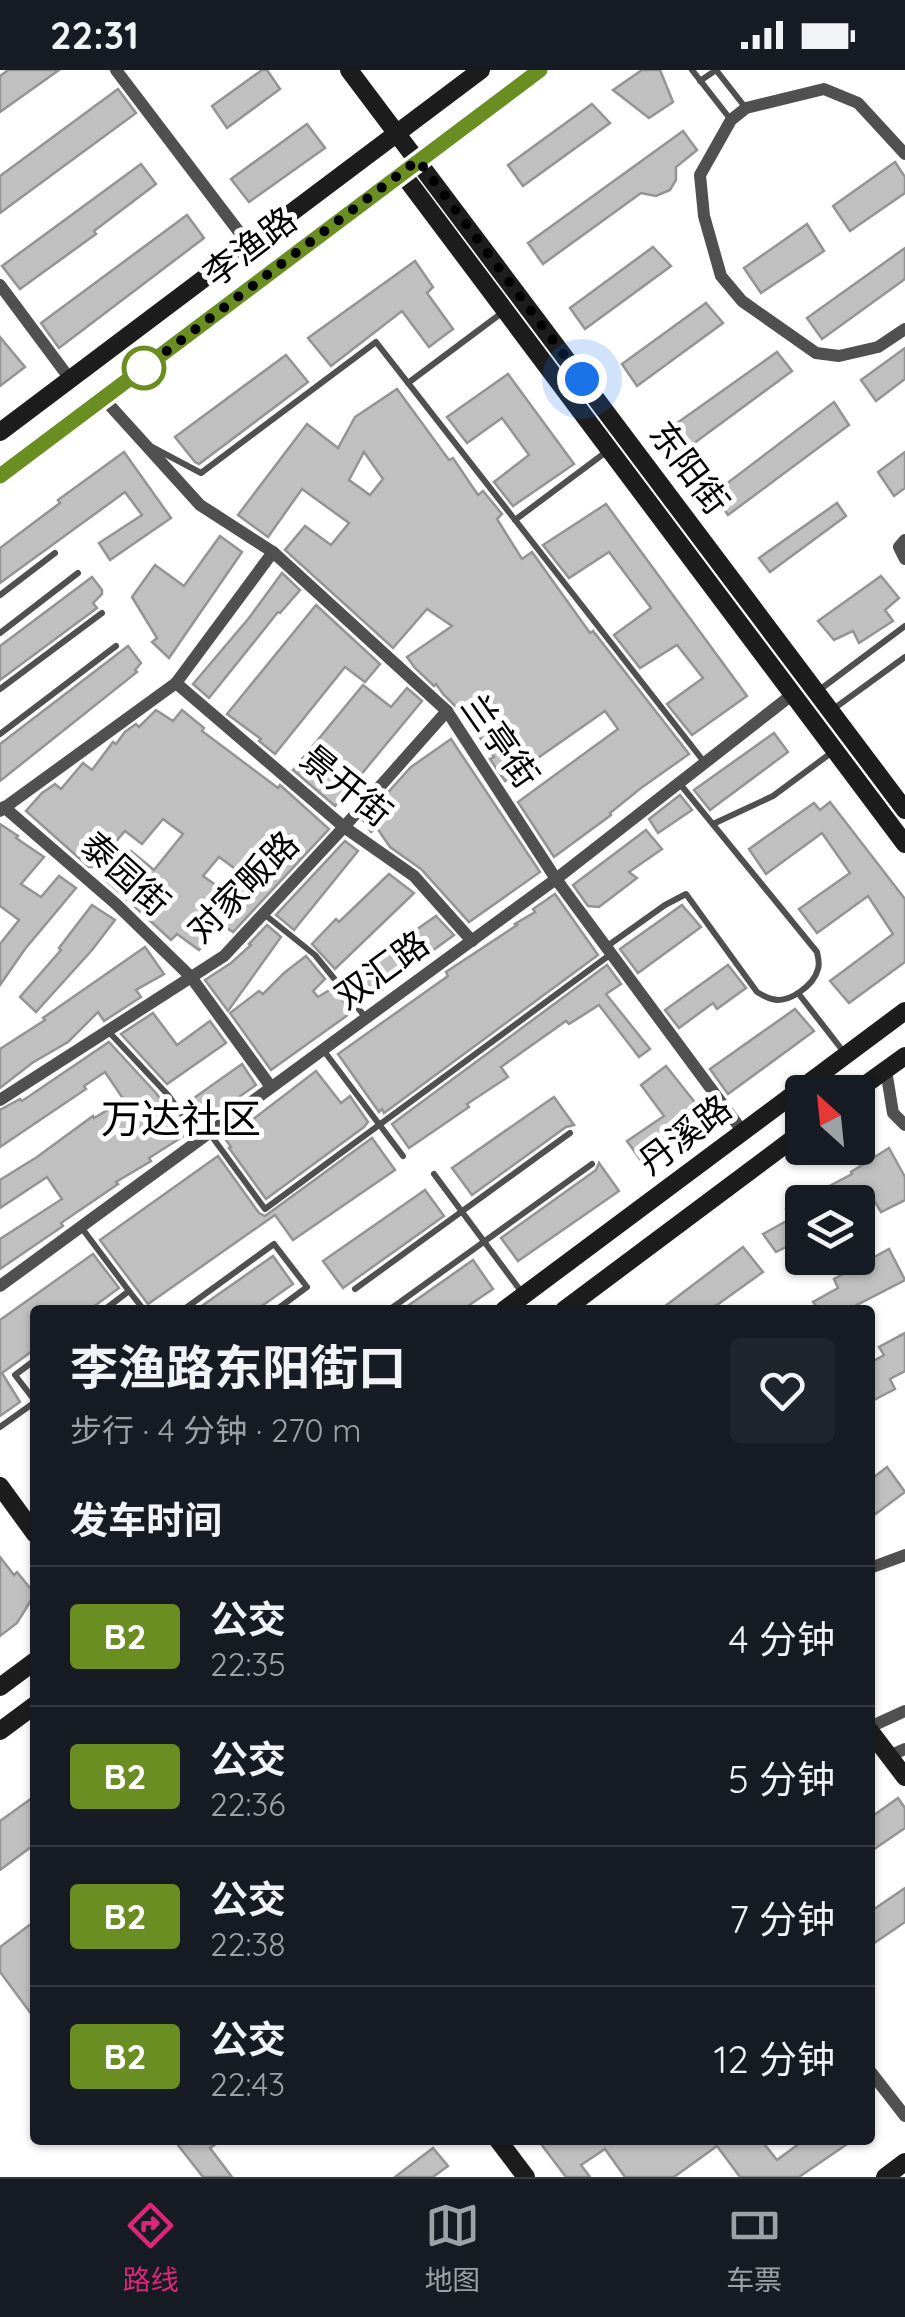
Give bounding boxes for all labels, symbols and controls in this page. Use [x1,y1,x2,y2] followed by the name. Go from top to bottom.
[50,11,139,59] text: 22:31
[194,197,305,295] street label: 李渔路
[123,347,165,389] unlabelled marker
[557,354,607,404] your location
[641,412,739,523] street label: 东阳街
[453,685,549,796] street label: 兰亭街
[292,735,401,835] street label: 景开街
[177,821,307,951] street label: 对家畈路
[72,822,179,925] street label: 泰园街
[326,921,437,1018] street label: 双汇路
[785,1075,875,1165] north arrow
[785,1075,875,1275] map controls
[629,1085,740,1183] street label: 丹溪路
[101,1093,261,1143] district label: 万达社区
[785,1185,875,1275] button: layers
[70,1337,406,1397] text: 李渔路东阳街口
[730,1338,835,1443] button: heart
[70,1410,362,1450] text: 步行 · 4 分钟 · 270 m
[70,1496,222,1544] text: 发车时间
[210,1595,286,1643] text: 公交
[104,1614,146,1658] text: B2
[729,1615,835,1663] text: 4 分钟
[210,1644,286,1684] text: 22:35
[210,1735,286,1783] text: 公交
[104,1754,146,1798] text: B2
[728,1755,835,1803] text: 5 分钟
[210,1784,285,1824] text: 22:36
[210,1875,286,1923] text: 公交
[104,1894,146,1938] text: B2
[729,1895,835,1943] text: 7 分钟
[210,1924,286,1964] text: 22:38
[210,2015,286,2063] text: 公交
[104,2034,146,2078] text: B2
[714,2035,835,2083] text: 12 分钟
[210,2064,285,2104] text: 22:43
[123,2198,179,2298] tab: 路线
[424,2198,480,2298] tab: 地图
[726,2198,782,2298] tab: 车票

